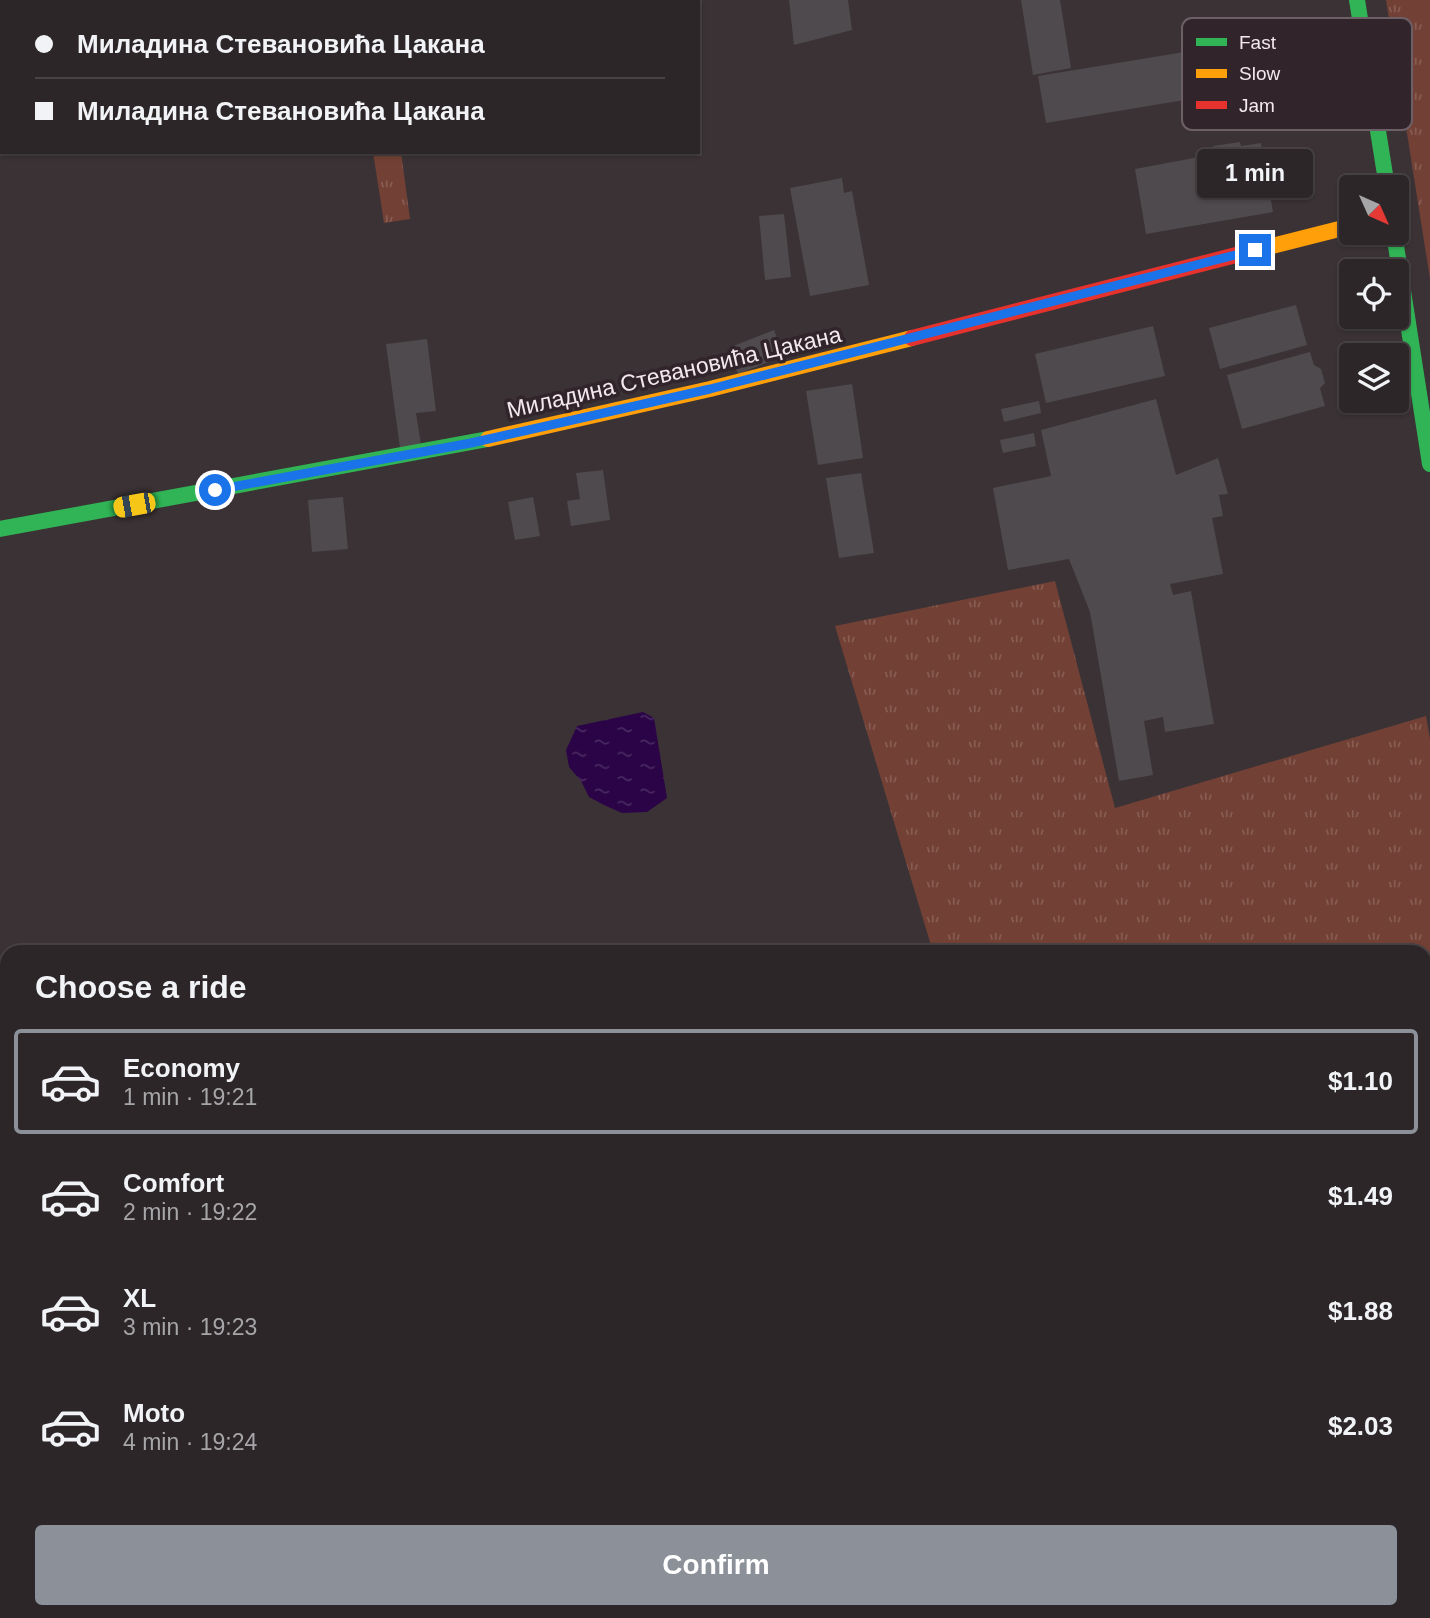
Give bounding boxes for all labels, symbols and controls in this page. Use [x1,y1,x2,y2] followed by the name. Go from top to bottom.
[1182,18,1412,130] legend
[77,29,485,59] text: Миладина Стевановића Цакана
[1239,32,1277,53] text: Fast
[1239,63,1280,84] text: Slow
[1239,95,1275,116] text: Jam
[77,96,485,126] text: Миладина Стевановића Цакана
[1197,148,1313,198] callout: 1 min
[1225,160,1285,186] text: 1 min
[1339,175,1409,245] north arrow
[1339,175,1409,413] map controls
[1239,234,1271,266] route end
[1339,259,1409,329] button: locate
[504,321,844,423] street label: Миладина Стевановића Цакана
[1339,343,1409,413] button: layers
[199,474,231,506] route start
[112,491,157,519] car
[35,969,247,1005] text: Choose a ride
[39,1050,102,1113] icon: car
[123,1053,240,1083] text: Economy
[1328,1066,1393,1096] text: $1.10
[123,1084,257,1110] text: 1 min · 19:21
[39,1165,102,1228] icon: car
[123,1168,224,1198] text: Comfort
[1328,1181,1393,1211] text: $1.49
[123,1199,257,1225] text: 2 min · 19:22
[39,1280,102,1343] icon: car
[123,1283,156,1313] text: XL
[1328,1296,1393,1326] text: $1.88
[123,1314,257,1340] text: 3 min · 19:23
[39,1395,102,1458] icon: car
[123,1398,185,1428] text: Moto
[1328,1411,1393,1441] text: $2.03
[123,1429,257,1455] text: 4 min · 19:24
[35,1525,1397,1605] button: Confirm

